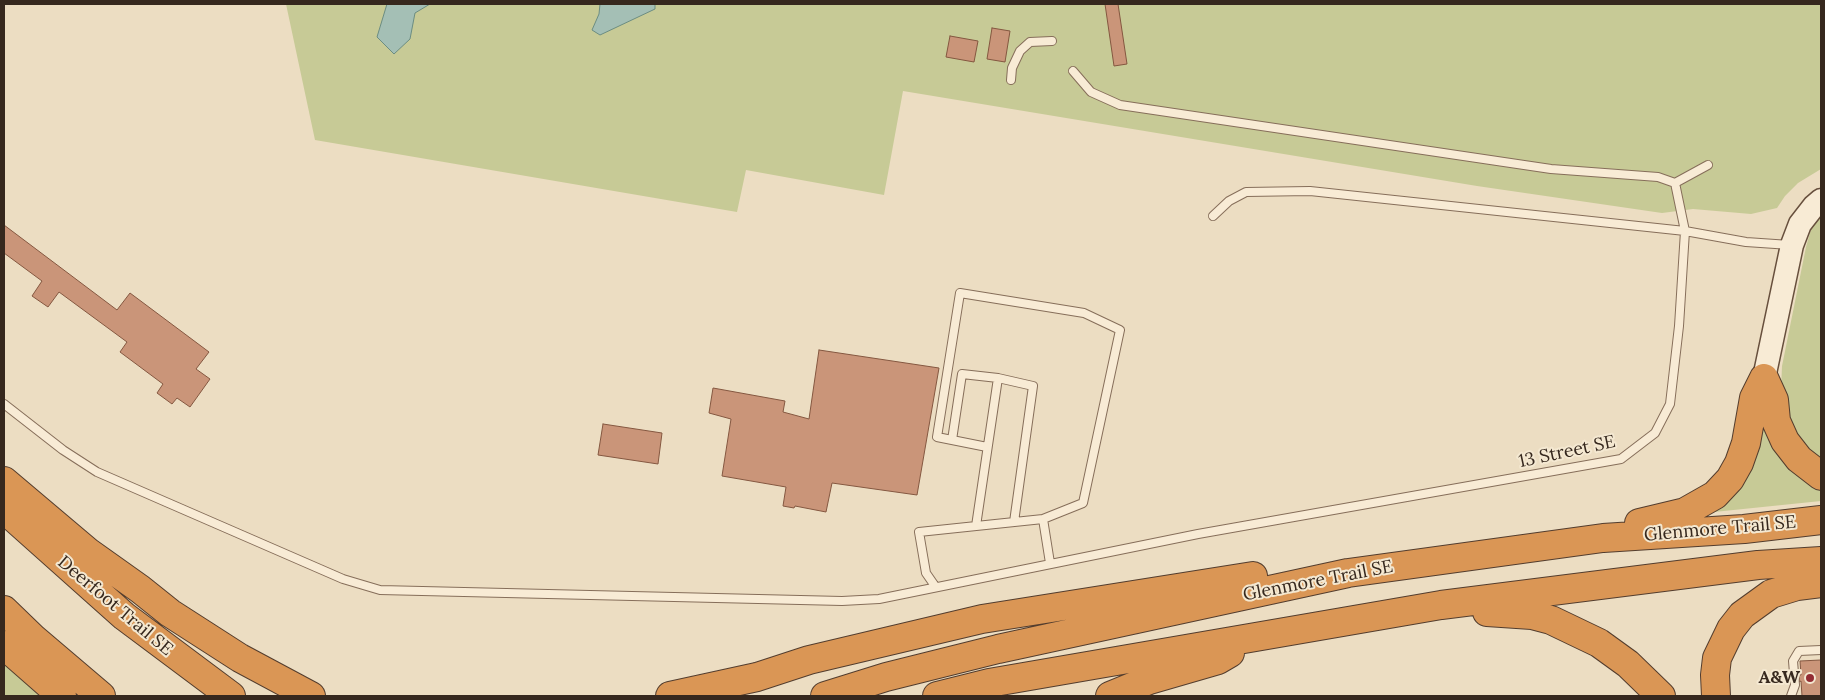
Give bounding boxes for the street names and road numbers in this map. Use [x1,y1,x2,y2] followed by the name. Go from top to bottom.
[1517,431,1617,473] street label: 13 Street SE
[1643,512,1797,546] street label: Glenmore Trail SE
[53,552,177,660] street label: Deerfoot Trail SE
[1241,556,1395,606] street label: Glenmore Trail SE

